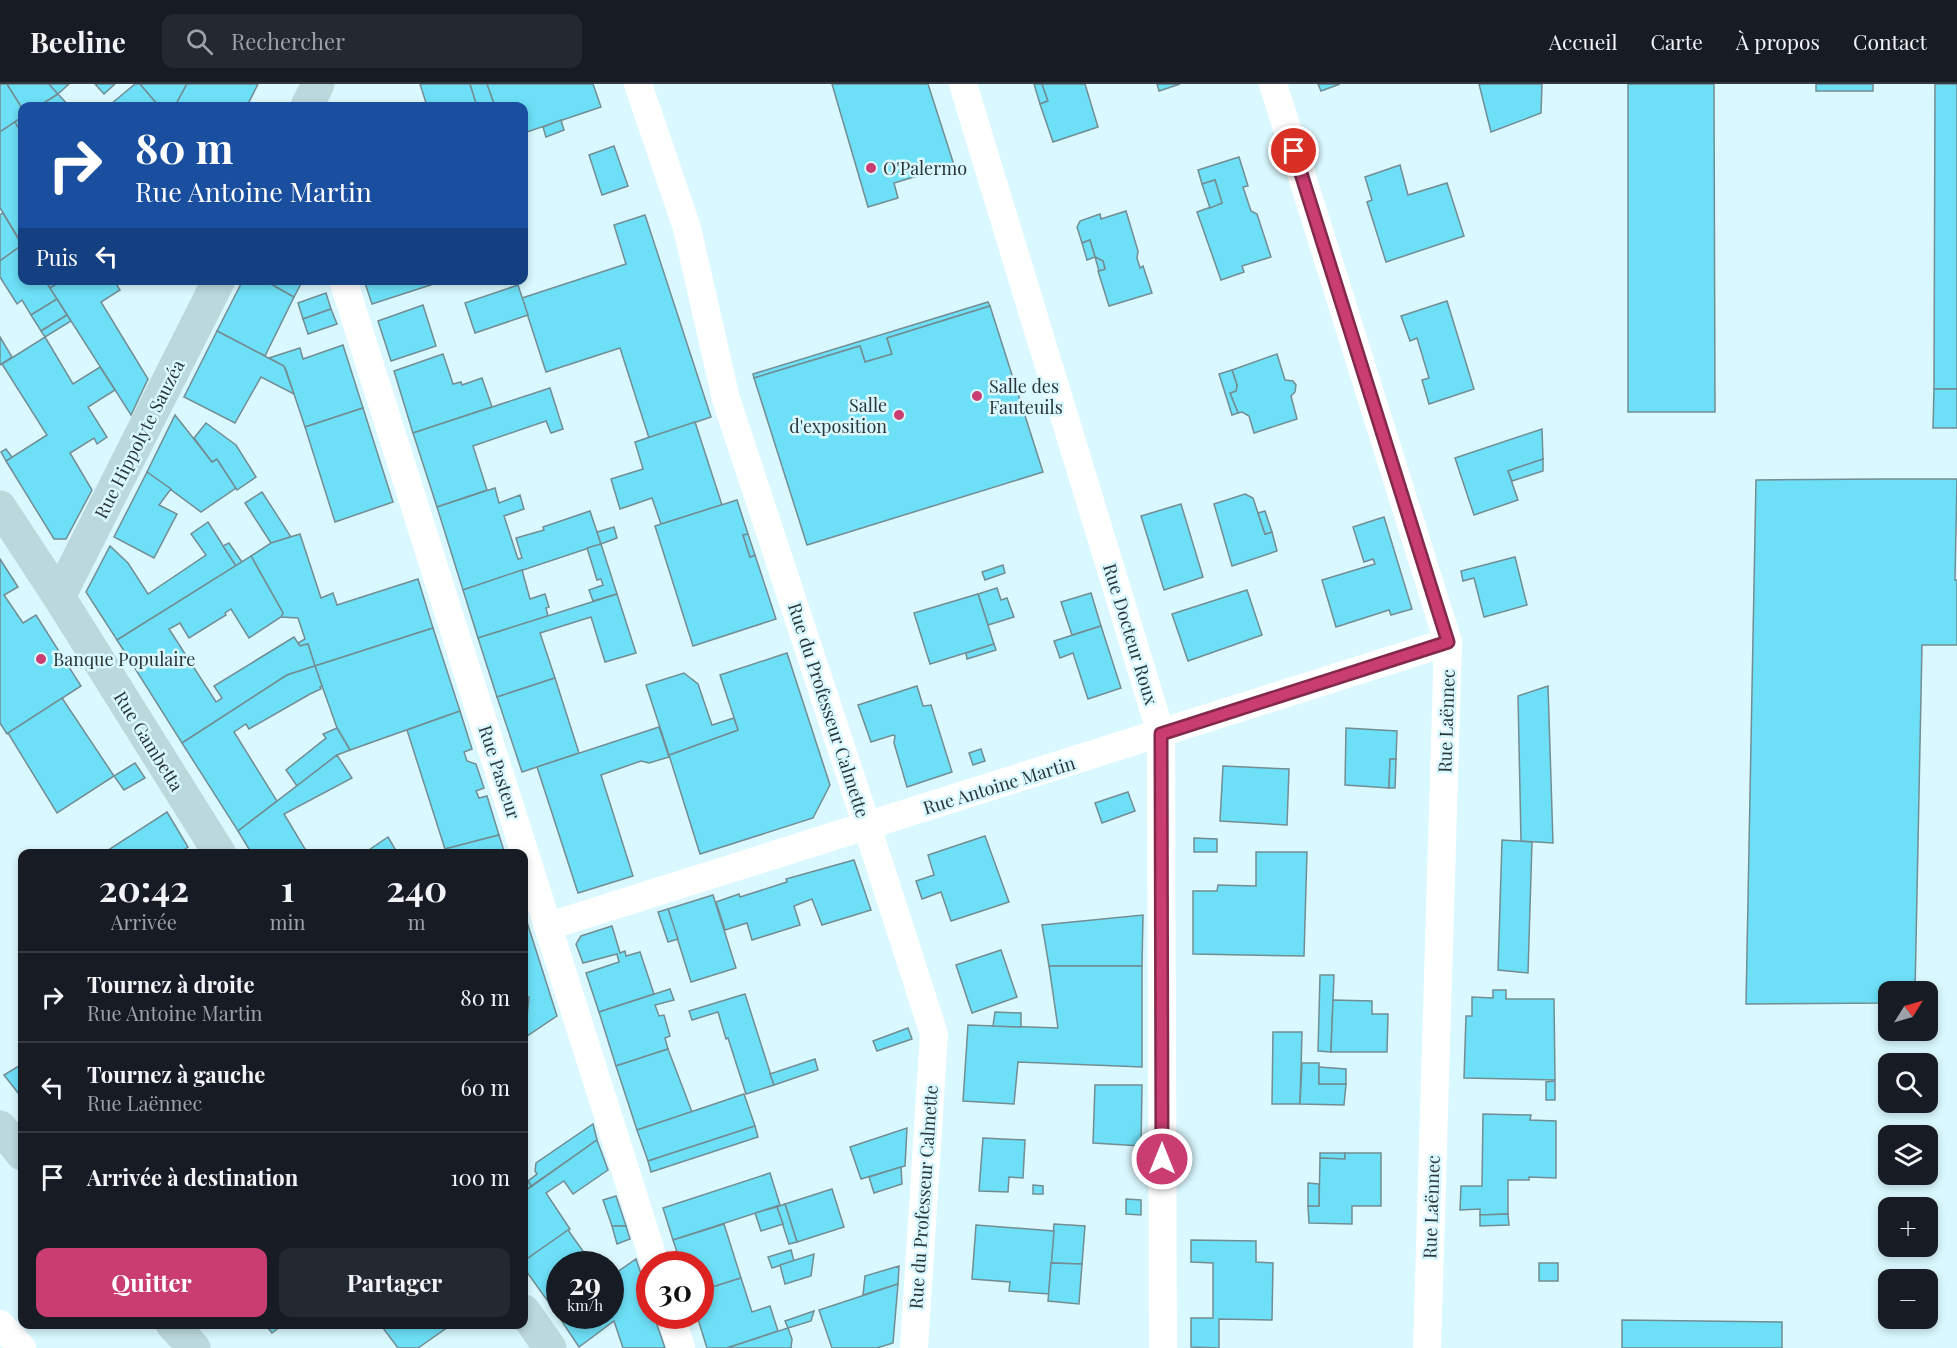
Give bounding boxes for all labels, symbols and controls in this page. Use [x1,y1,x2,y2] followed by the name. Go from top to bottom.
[162,14,582,68] search box
[30,23,126,60] text: Beeline
[183,25,216,58] icon: search
[231,26,345,56] text: Rechercher
[1549,27,1617,55] text: Accueil
[1650,27,1703,55] text: Carte
[1736,27,1820,55] text: À propos
[1853,27,1927,55] text: Contact
[135,119,233,175] text: 80 m
[1268,125,1319,176] pin
[36,126,114,204] icon: right
[1277,134,1310,167] icon: arrive
[883,156,967,180] place label: O'Palermo
[864,161,878,175] marker: O'Palermo
[135,173,372,209] text: Rue Antoine Martin
[90,240,123,273] icon: left
[36,242,78,272] text: Puis
[89,355,189,522] street label: Rue Hippolyte Sauzéa
[989,374,1063,419] place label: Salle des Fauteuils
[970,389,984,403] marker: Salle des Fauteuils
[789,393,887,438] place label: Salle d'exposition
[892,408,906,422] marker: Salle d'exposition
[1098,560,1164,708] street label: Rue Docteur Roux
[783,600,875,820] street label: Rue du Professeur Calmette
[53,647,195,671] place label: Banque Populaire
[34,652,48,666] marker: Banque Populaire
[1432,669,1460,773] street label: Rue Laënnec
[109,687,189,795] street label: Rue Gambetta
[474,722,526,822] street label: Rue Pasteur
[920,750,1078,820] street label: Rue Antoine Martin
[99,863,189,911] text: 20:42
[281,863,295,911] text: 1
[386,863,447,911] text: 240
[111,908,177,935] text: Arrivée
[270,908,305,935] text: min
[408,908,426,935] text: m
[87,969,255,999] text: Tournez à droite
[36,981,69,1014] icon: right
[1878,981,1938,1041] north arrow
[1878,981,1938,1329] map controls
[460,982,510,1012] text: 80 m
[87,999,263,1026] text: Rue Antoine Martin
[1878,1053,1938,1113] button: search
[87,1059,265,1089] text: Tournez à gauche
[36,1071,69,1104] icon: left
[460,1072,510,1102] text: 60 m
[903,1084,943,1310] street label: Rue du Professeur Calmette
[87,1089,202,1116] text: Rue Laënnec
[1878,1125,1938,1185] button: layers
[1130,1127,1194,1191] position arrow
[1417,1155,1445,1259] street label: Rue Laënnec
[36,1161,69,1194] icon: arrive
[87,1162,298,1192] text: Arrivée à destination
[450,1162,510,1192] text: 100 m
[1878,1197,1938,1257] button: +
[36,1248,267,1317] button: Quitter
[279,1248,510,1317] button: Partager
[636,1251,714,1329] speed limit sign: 30
[569,1263,601,1303] text: 29
[1878,1269,1938,1329] button: −
[567,1295,603,1315] text: km/h

